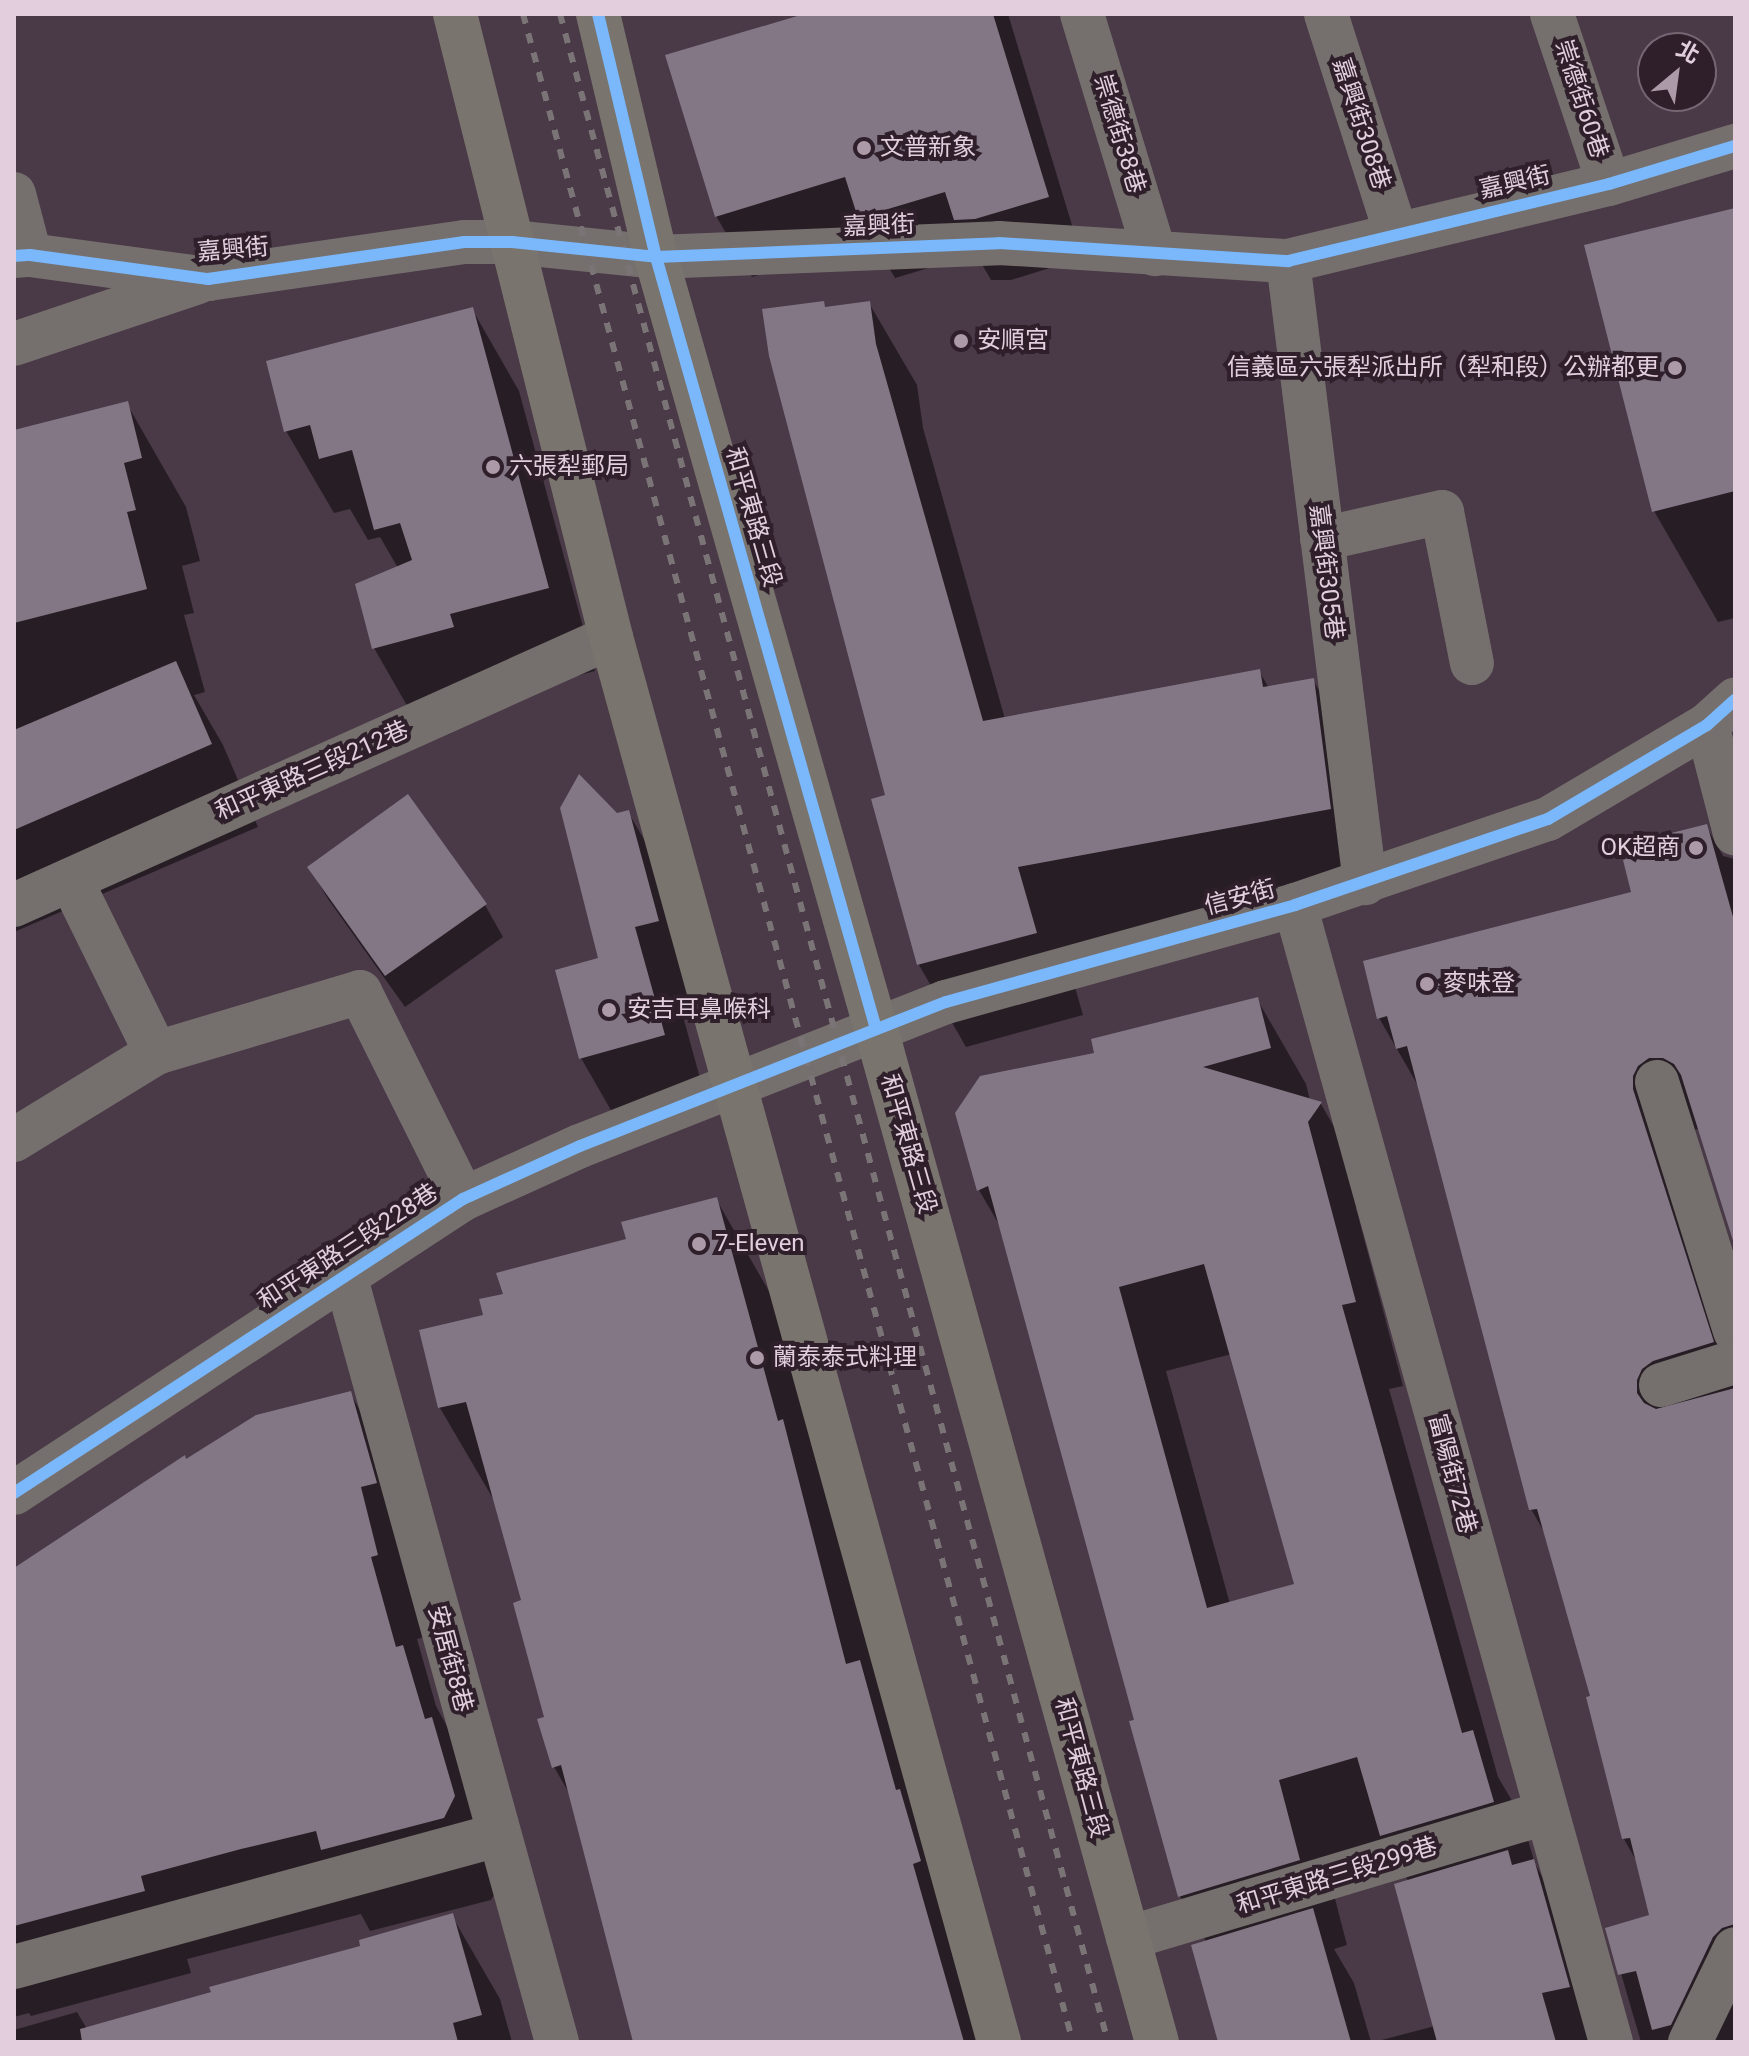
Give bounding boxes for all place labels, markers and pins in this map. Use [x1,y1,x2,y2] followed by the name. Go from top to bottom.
[880,134,976,162] place label: 文普新象
[855,139,873,157] marker: 文普新象
[977,327,1049,355] place label: 安順宮
[952,332,970,350] marker: 安順宮
[1227,354,1659,382] place label: 信義區六張犁派出所（犁和段）公辦都更
[1666,359,1684,377] marker: 信義區六張犁派出所（犁和段）公辦都更
[509,453,629,481] place label: 六張犁郵局
[484,458,502,476] marker: 六張犁郵局
[1600,834,1680,862] place label: OK超商
[1687,839,1705,857] marker: OK超商
[1443,970,1515,998] place label: 麥味登
[1418,975,1436,993] marker: 麥味登
[627,996,771,1024] place label: 安吉耳鼻喉科
[598,999,620,1021] marker: 安吉耳鼻喉科
[715,1230,805,1258] place label: 7-Eleven
[690,1235,708,1253] marker: 7-Eleven
[773,1344,917,1372] place label: 蘭泰泰式料理
[748,1349,766,1367] marker: 蘭泰泰式料理

